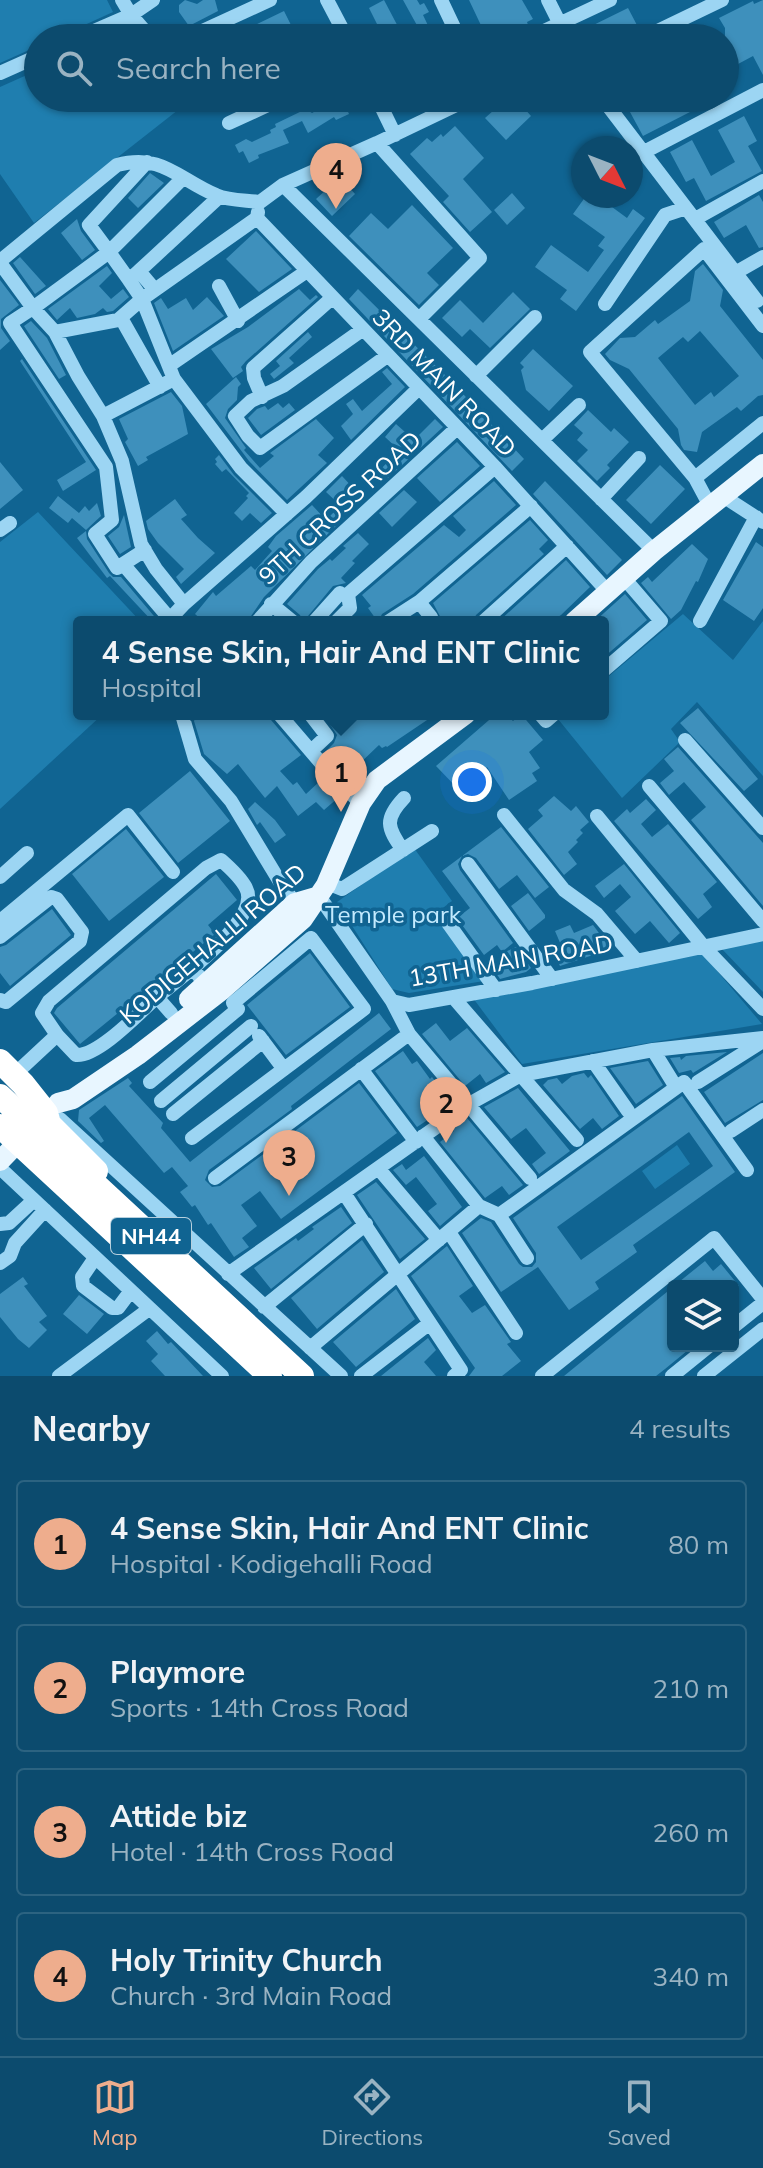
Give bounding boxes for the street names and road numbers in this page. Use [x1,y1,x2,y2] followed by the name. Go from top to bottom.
[366,302,523,463] street label: 3RD MAIN ROAD
[252,424,427,590] street label: 9TH CROSS ROAD
[113,857,312,1030] street label: KODIGEHALLI ROAD
[406,927,615,993] street label: 13TH MAIN ROAD
[111,1218,191,1254] road number: NH44

